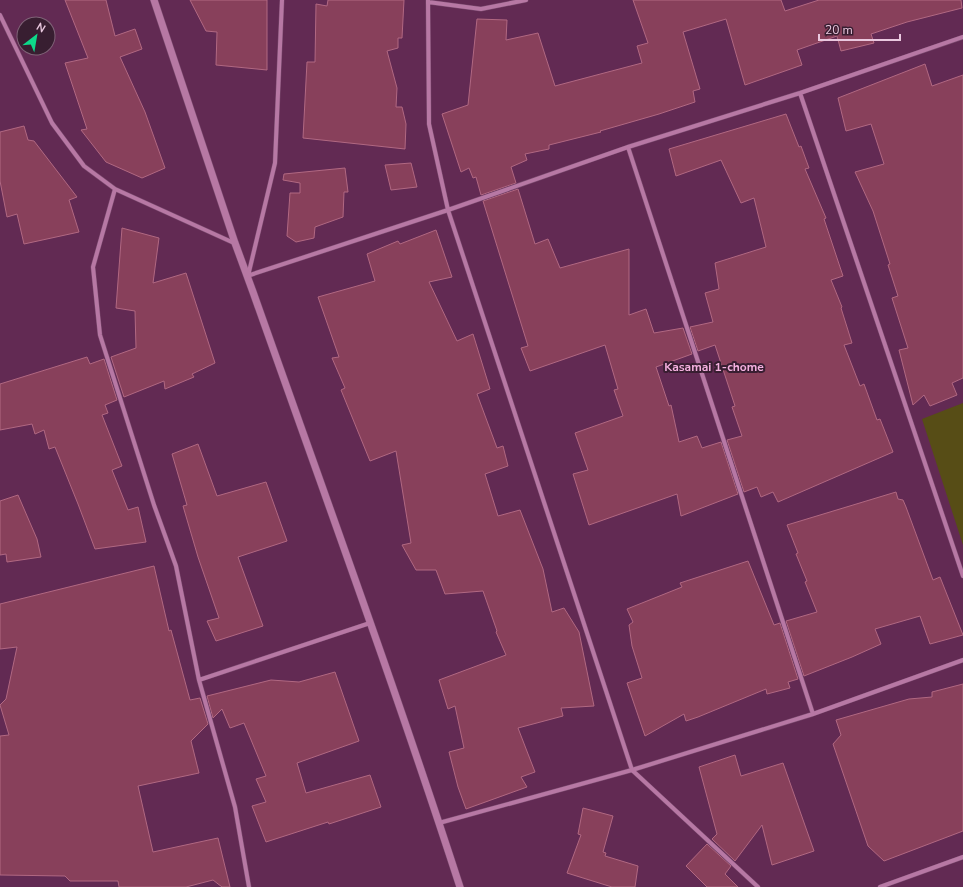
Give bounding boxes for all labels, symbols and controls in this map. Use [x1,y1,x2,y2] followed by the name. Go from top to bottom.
[16,16,56,56] north arrow
[819,16,900,42] scale bar
[34,19,48,36] text: N
[825,22,853,38] text: 20 m
[664,359,764,375] district label: Kasamai 1-chome

